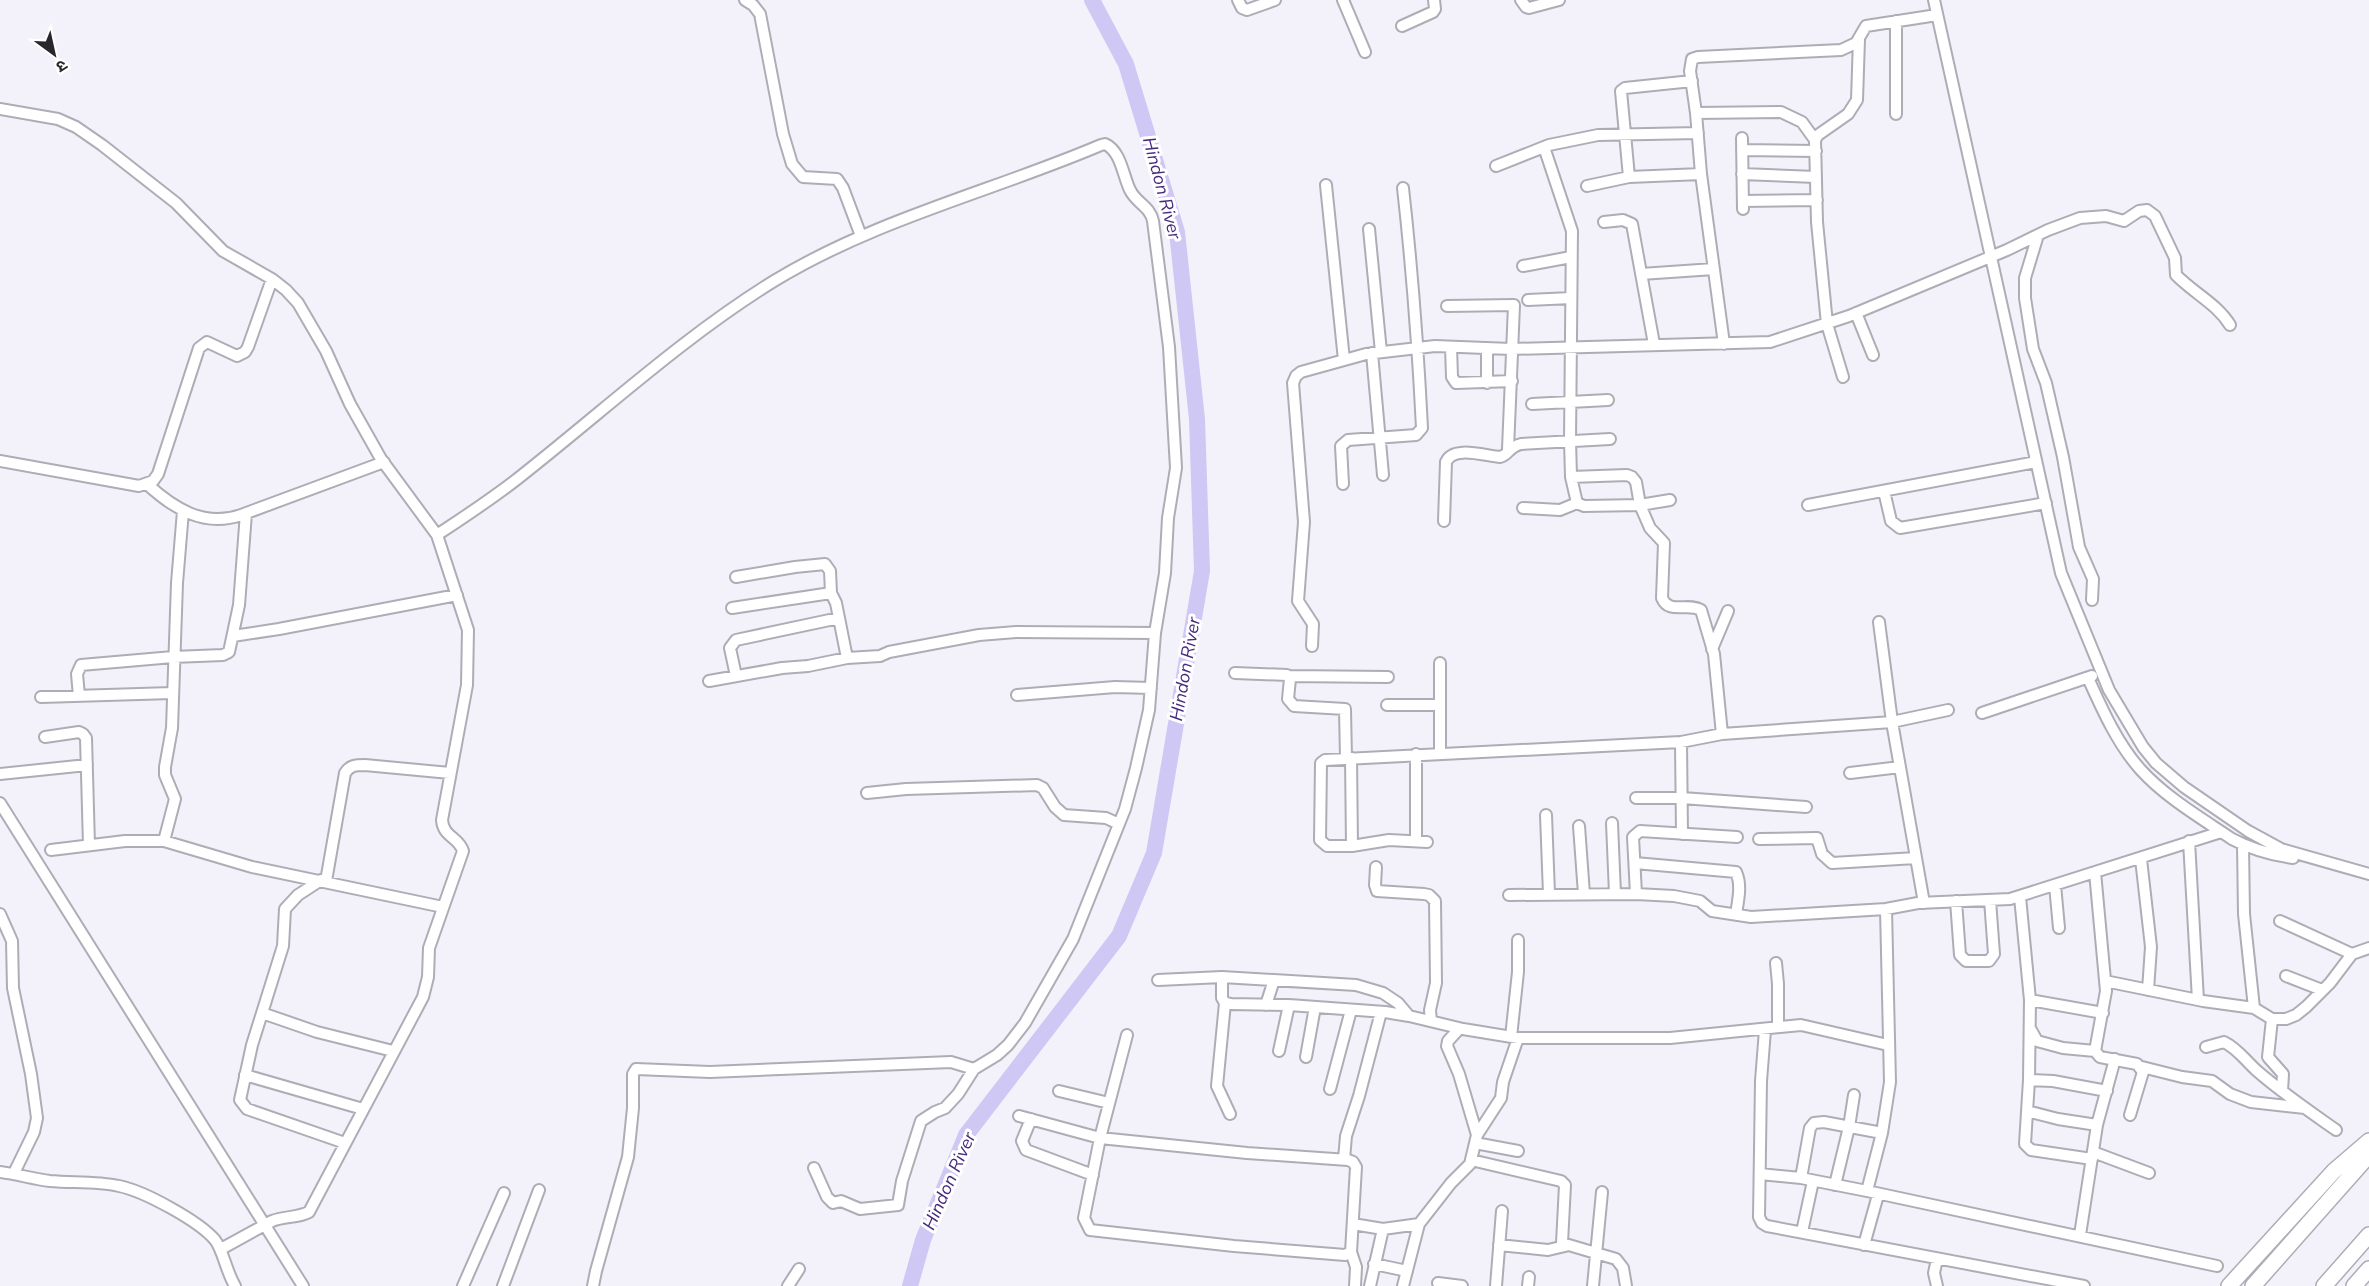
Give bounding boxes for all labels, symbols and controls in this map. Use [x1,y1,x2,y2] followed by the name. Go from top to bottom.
[24,24,84,84] north arrow
[51,54,72,78] text: उ
[1137,134,1187,242] water label: Hindon River
[1164,615,1206,723] water label: Hindon River
[917,1128,982,1234] water label: Hindon River

